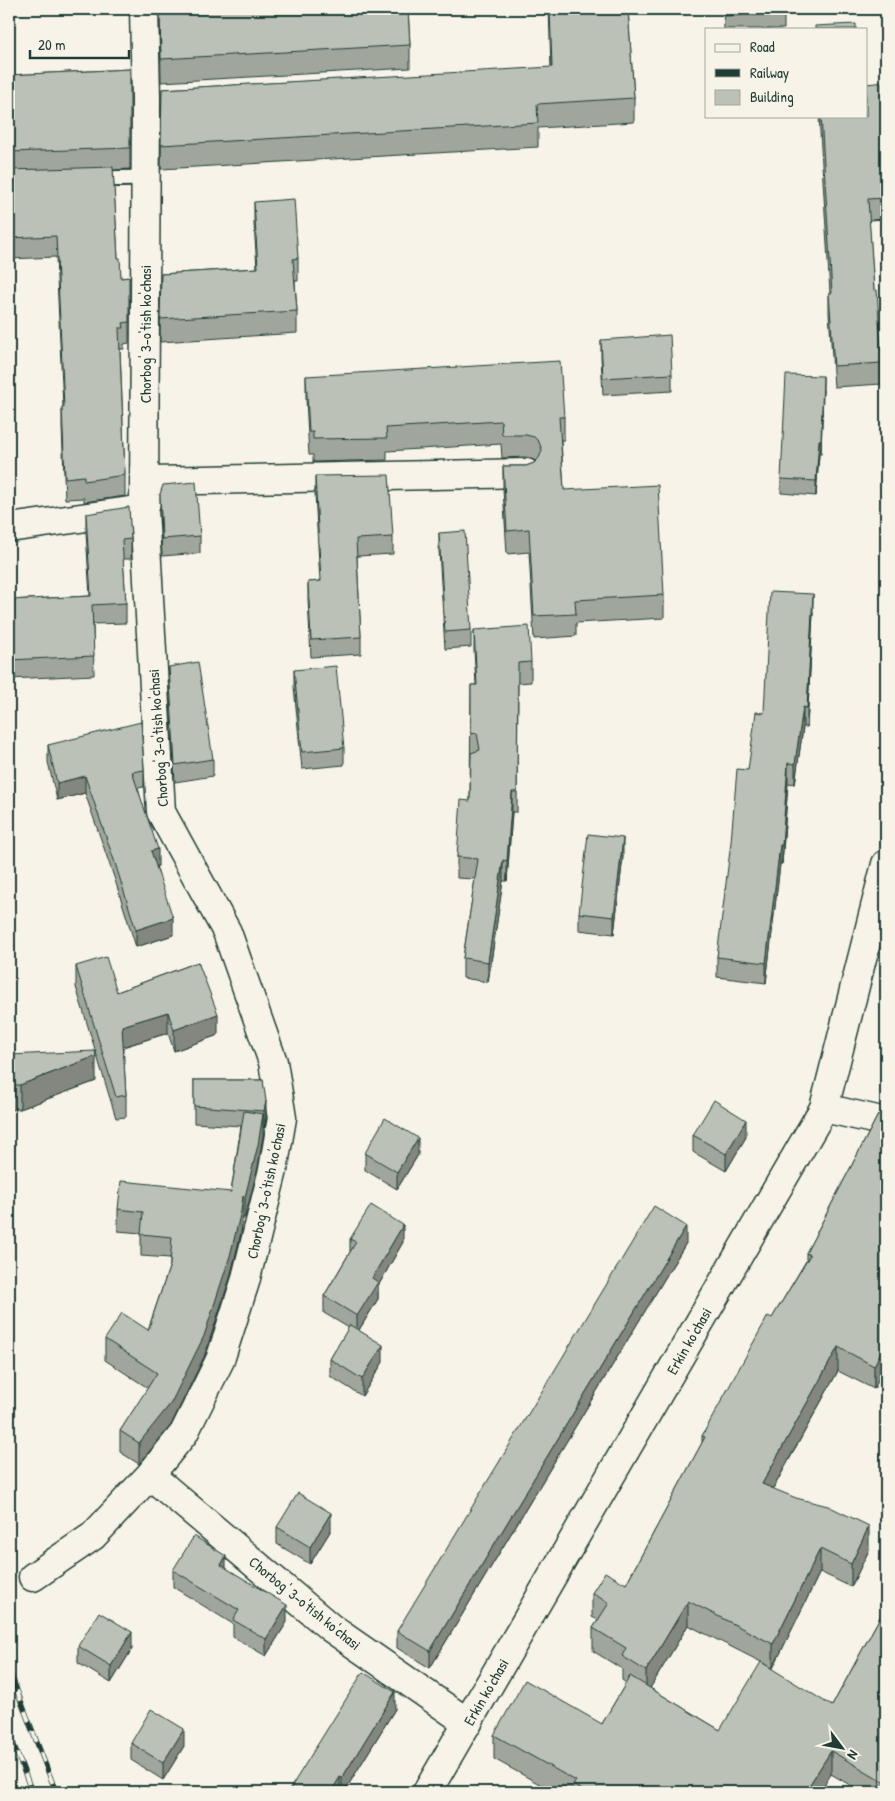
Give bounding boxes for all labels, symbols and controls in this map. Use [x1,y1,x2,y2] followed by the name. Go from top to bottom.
[30,28,129,60] scale bar
[705,28,868,118] legend
[38,34,65,55] text: 20 m
[750,36,775,57] text: Road
[750,62,789,83] text: Railway
[750,86,794,107] text: Building
[135,265,156,403] street label: Chorbog' 3-o'tish ko'chasi
[143,668,173,808] street label: Chorbog' 3-o'tish ko'chasi
[241,1121,291,1261] street label: Chorbog' 3-o'tish ko'chasi
[661,1304,717,1378] street label: Erkin ko'chasi
[245,1551,365,1655] street label: Chorbog' 3-o'tish ko'chasi
[458,1655,514,1729] street label: Erkin ko'chasi
[818,1724,868,1774] north arrow
[843,1747,863,1764] text: N

